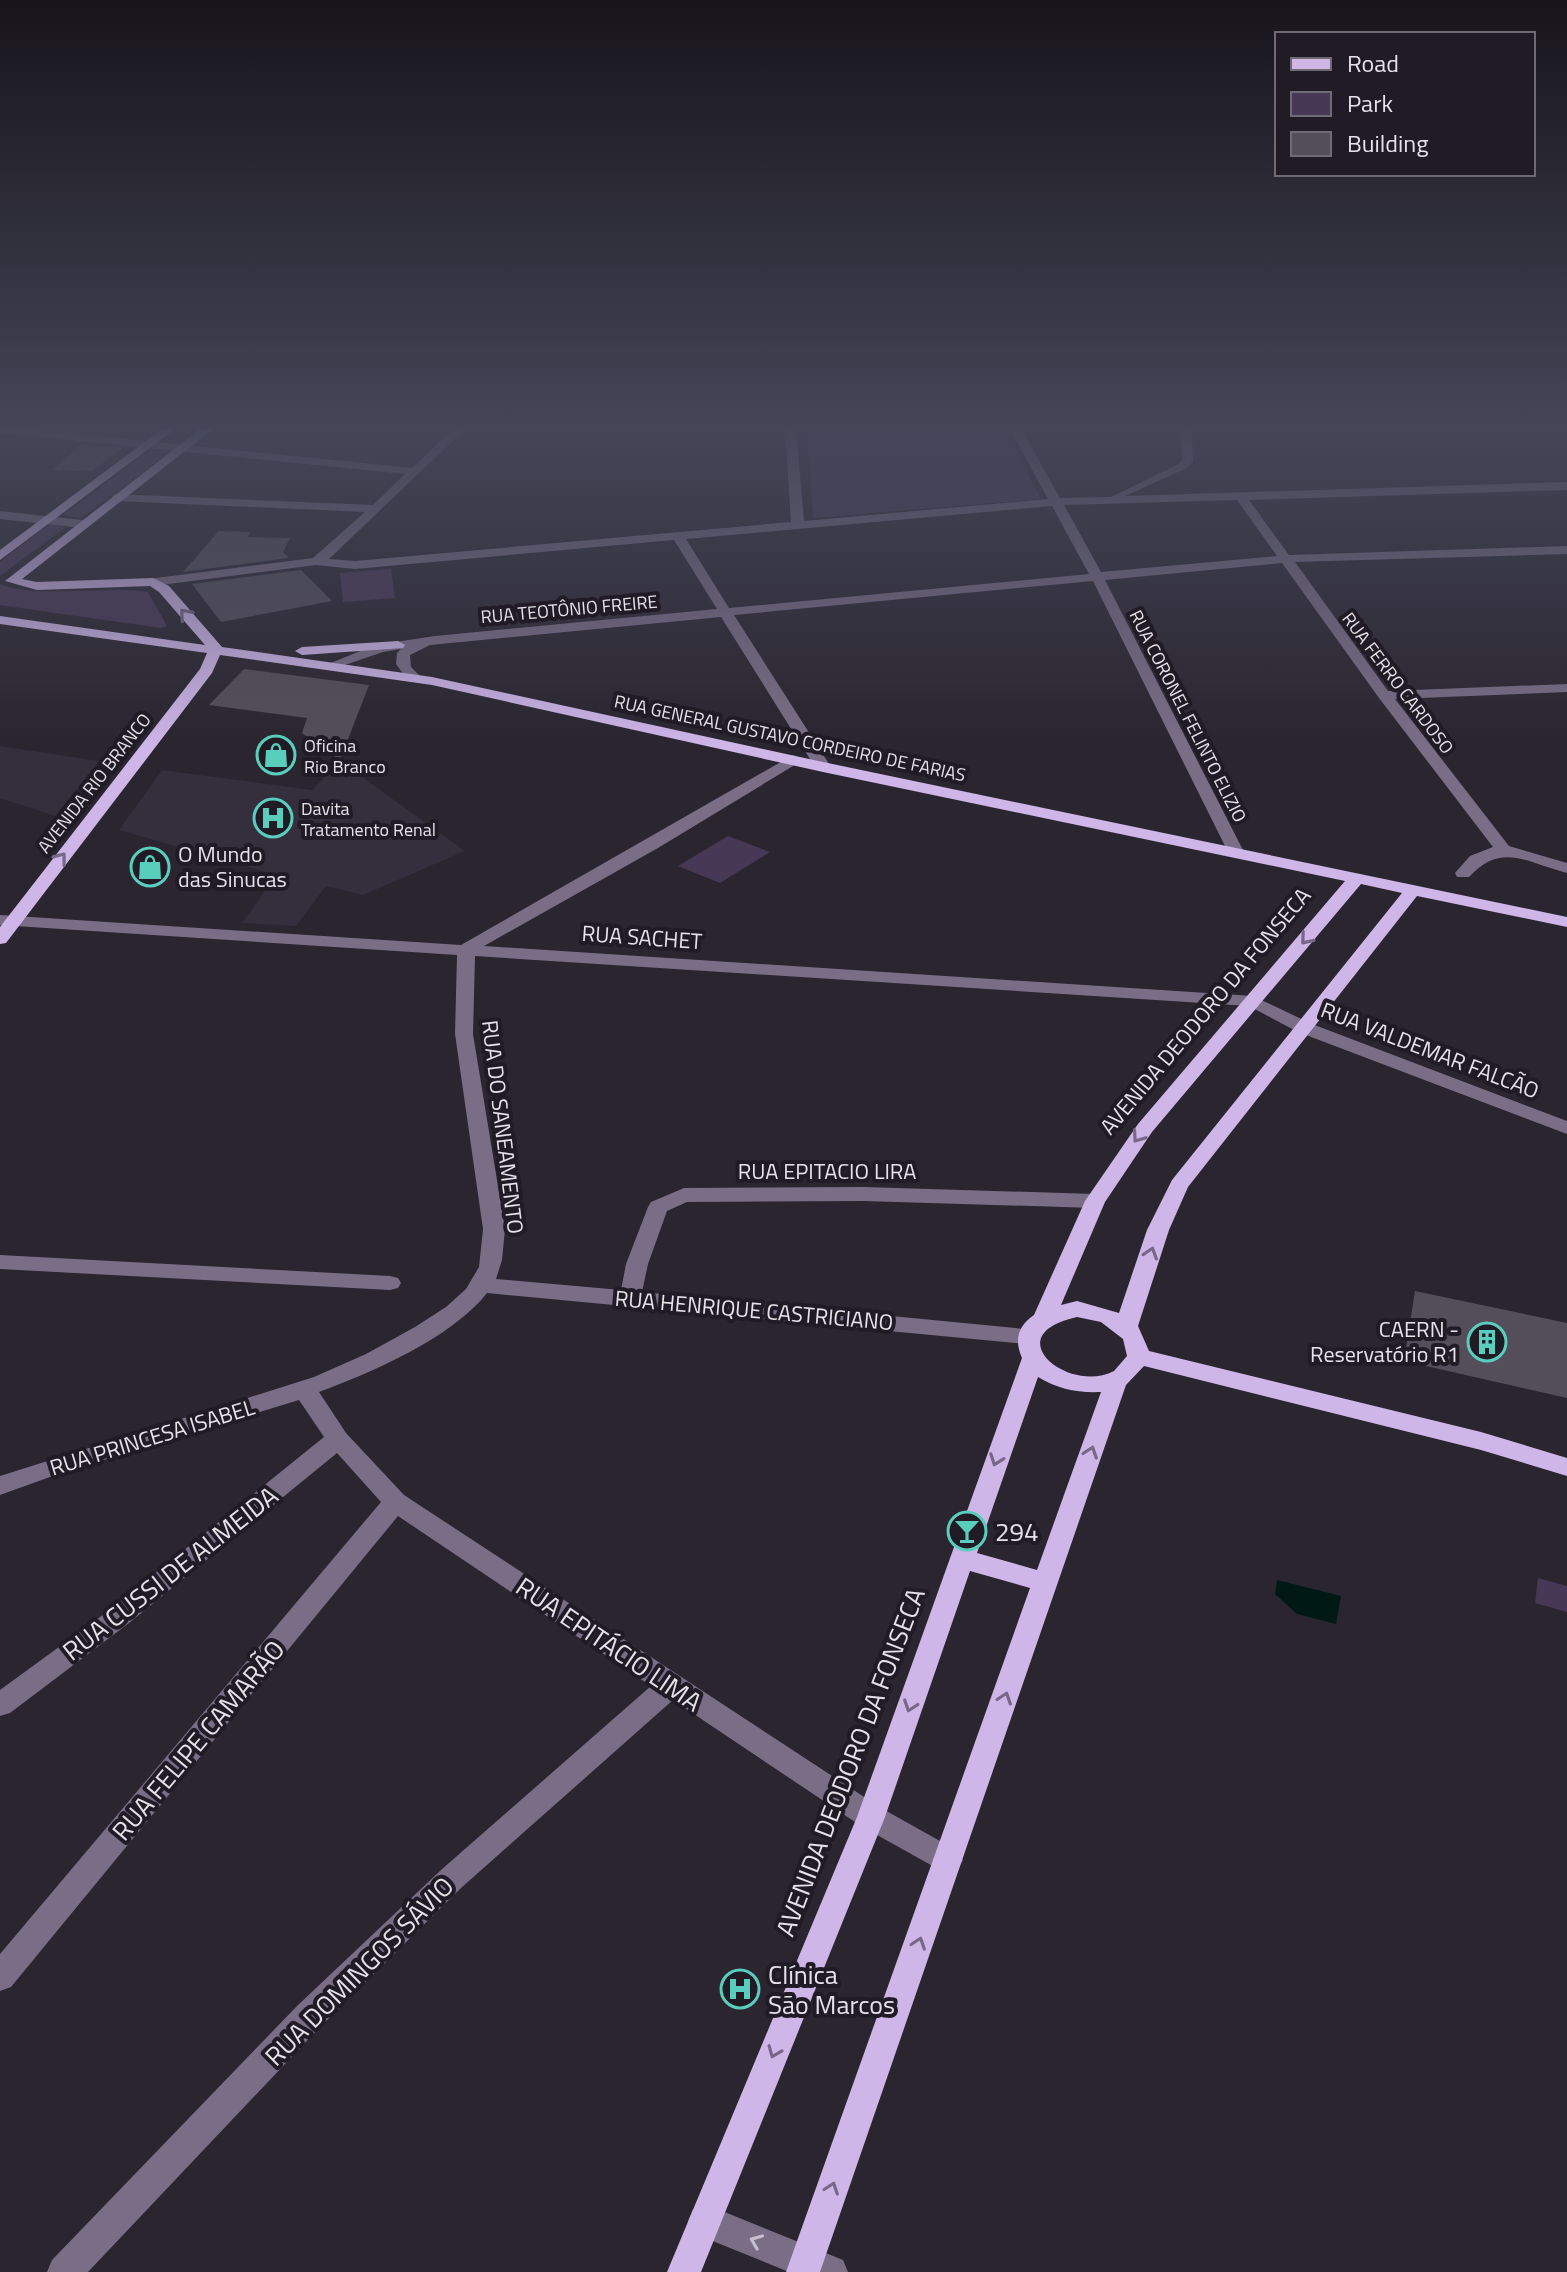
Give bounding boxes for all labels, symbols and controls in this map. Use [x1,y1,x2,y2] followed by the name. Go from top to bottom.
[1275,32,1535,176] legend
[1347,45,1399,81] text: Road
[1347,85,1393,121] text: Park
[1347,125,1429,161] text: Building
[479,588,659,630] street label: RUA TEOTÔNIO FREIRE
[1123,605,1253,827] street label: RUA CORONEL FELINTO ELIZIO
[1336,606,1460,760] street label: RUA FERRO CARDOSO
[181,609,195,624] one-way arrow
[612,688,968,788] street label: RUA GENERAL GUSTAVO CORDEIRO DE FARIAS
[31,707,157,859] street label: AVENIDA RIO BRANCO
[304,732,386,780] place label: Oficina Rio Branco
[255,734,297,776] shop icon: Oficina Rio Branco
[301,795,436,843] place label: Davita Tratamento Renal
[252,797,294,839] hospital icon: Davita Tratamento Renal
[178,837,287,896] place label: O Mundo das Sinucas
[129,846,171,888] shop icon: O Mundo das Sinucas
[52,852,66,867] one-way arrow
[1091,880,1319,1142] street label: AVENIDA DEODORO DA FONSECA
[581,916,704,958] street label: RUA SACHET
[1301,930,1316,944] one-way arrow
[1316,993,1544,1107] street label: RUA VALDEMAR FALCÃO
[473,1018,533,1236] street label: RUA DO SANEAMENTO
[1133,1129,1148,1143] one-way arrow
[738,1154,916,1188] street label: RUA EPITACIO LIRA
[1141,1247,1157,1261] one-way arrow
[613,1281,895,1339] street label: RUA HENRIQUE CASTRICIANO
[1310,1312,1459,1371] place label: CAERN - Reservatório R1
[1466,1321,1508,1363] building icon: CAERN - Reservatório R1
[45,1390,259,1484] street label: RUA PRINCESA ISABEL
[1081,1446,1097,1460] one-way arrow
[990,1453,1006,1467] one-way arrow
[54,1476,286,1670] street label: RUA CUSSI DE ALMEIDA
[946,1510,988,1552] bar icon: 294
[995,1512,1039,1551] place label: 294
[508,1567,710,1721] street label: RUA EPITÁCIO LIMA
[765,1582,935,1942] street label: AVENIDA DEODORO DA FONSECA
[102,1631,294,1849] street label: RUA FELIPE CAMARÃO
[995,1691,1011,1705] one-way arrow
[903,1698,919,1712] one-way arrow
[255,1867,463,2075] street label: RUA DOMINGOS SÁVIO
[909,1937,925,1951] one-way arrow
[768,1955,895,2024] place label: Clínica São Marcos
[719,1968,761,2010] hospital icon: Clínica São Marcos
[768,2044,784,2058] one-way arrow
[823,2182,839,2196] one-way arrow
[750,2234,764,2251] one-way arrow

